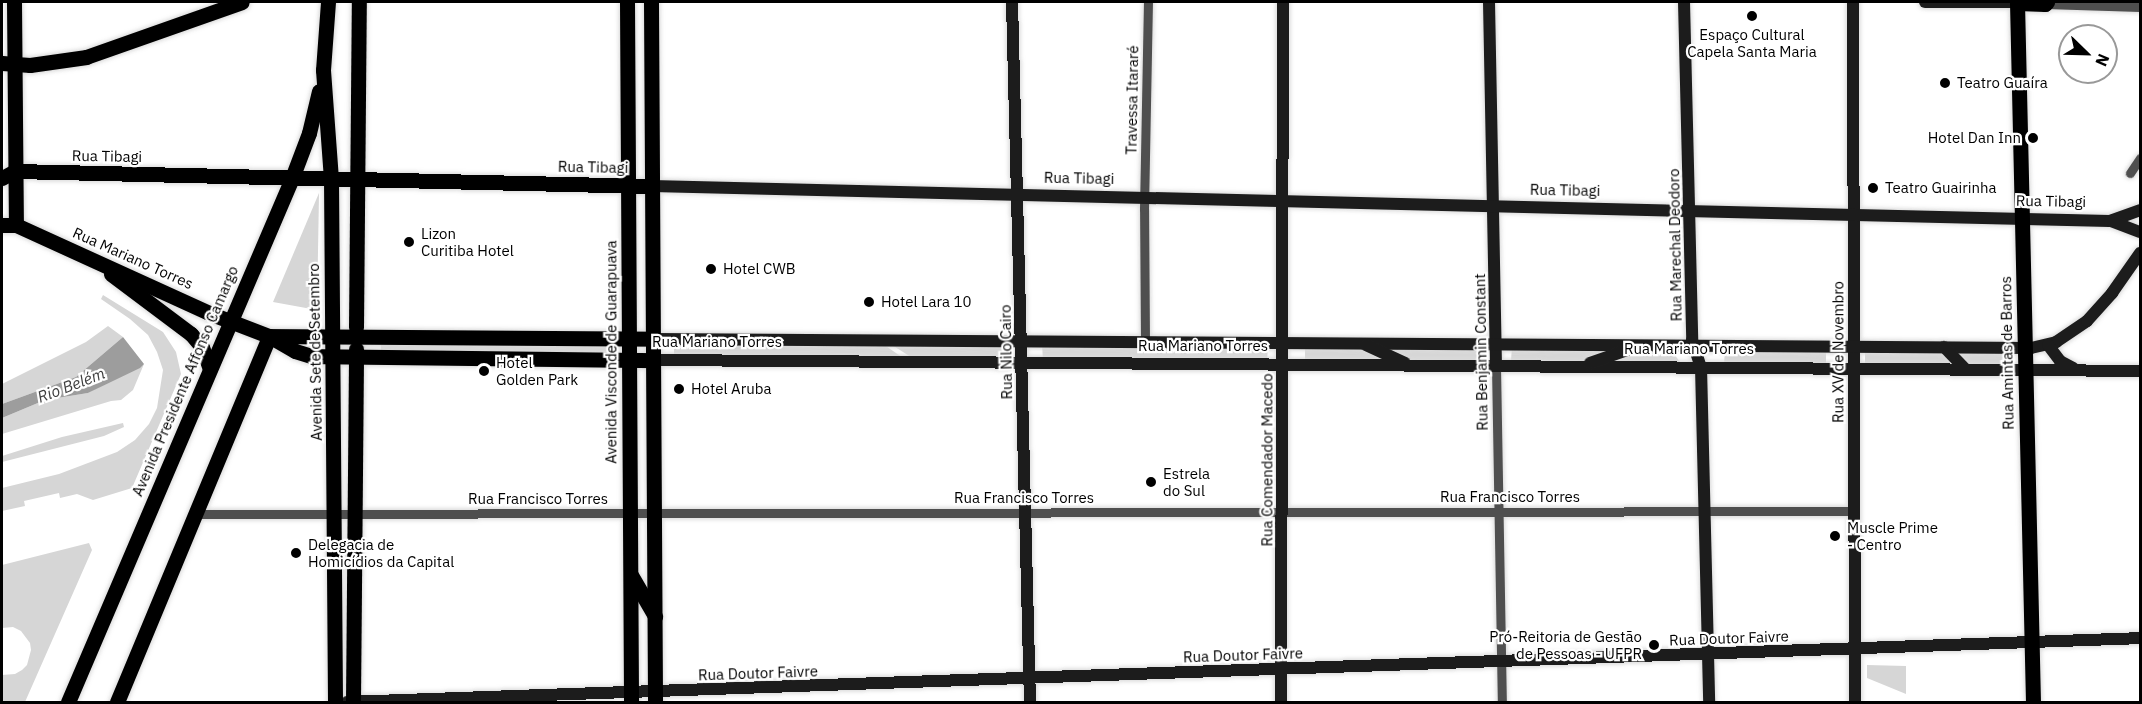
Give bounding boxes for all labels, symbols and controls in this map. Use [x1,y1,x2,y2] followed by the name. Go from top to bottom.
[1745,9,1759,23] marker: Espaço Cultural Capela Santa Maria
[2058,24,2118,84] north arrow
[1687,25,1817,60] place label: Espaço Cultural Capela Santa Maria
[1122,45,1142,155] street label: Travessa Itararé
[2091,51,2114,69] text: N
[1957,74,2048,92] place label: Teatro Guaíra
[1938,76,1952,90] marker: Teatro Guaíra
[1928,129,2021,147] place label: Hotel Dan Inn
[2026,131,2040,145] marker: Hotel Dan Inn
[72,146,142,166] street label: Rua Tibagi
[558,157,628,177] street label: Rua Tibagi
[1044,168,1114,188] street label: Rua Tibagi
[1665,168,1685,322] street label: Rua Marechal Deodoro
[1885,179,1996,197] place label: Teatro Guairinha
[1530,180,1600,200] street label: Rua Tibagi
[1866,181,1880,195] marker: Teatro Guairinha
[2016,191,2086,211] street label: Rua Tibagi
[70,223,196,293] street label: Rua Mariano Torres
[421,224,514,259] place label: Lizon Curitiba Hotel
[402,235,416,249] marker: Lizon Curitiba Hotel
[602,240,620,464] street label: Avenida Visconde de Guarapuava
[723,260,796,278] place label: Hotel CWB
[704,262,718,276] marker: Hotel CWB
[128,263,242,499] street label: Avenida Presidente Affonso Camargo
[304,263,326,441] street label: Avenida Sete de Setembro
[1471,273,1491,431] street label: Rua Benjamin Constant
[1997,276,2017,430] street label: Rua Amintas de Barros
[1829,281,1847,423] street label: Rua XV de Novembro
[881,293,972,311] place label: Hotel Lara 10
[862,295,876,309] marker: Hotel Lara 10
[996,304,1016,400] street label: Rua Nilo Cairo
[652,333,782,351] street label: Rua Mariano Torres
[1138,337,1268,355] street label: Rua Mariano Torres
[1624,340,1754,358] street label: Rua Mariano Torres
[496,353,578,388] place label: Hotel Golden Park
[34,363,108,407] water label: Rio Belém
[477,364,491,378] marker: Hotel Golden Park
[1258,373,1276,547] street label: Rua Comendador Macedo
[691,380,771,398] place label: Hotel Aruba
[672,382,686,396] marker: Hotel Aruba
[1163,464,1210,499] place label: Estrela do Sul
[1144,475,1158,489] marker: Estrela do Sul
[1440,488,1580,506] street label: Rua Francisco Torres
[954,489,1094,507] street label: Rua Francisco Torres
[468,490,608,508] street label: Rua Francisco Torres
[1847,518,1938,553] place label: Muscle Prime - Centro
[1828,529,1842,543] marker: Muscle Prime - Centro
[308,535,454,570] place label: Delegacia de Homicídios da Capital
[289,546,303,560] marker: Delegacia de Homicídios da Capital
[1489,627,1642,662] place label: Pró-Reitoria de Gestão de Pessoas - UFPR
[1669,627,1789,649] street label: Rua Doutor Faivre
[1647,638,1661,652] marker: Pró-Reitoria de Gestão de Pessoas - UFPR
[1183,644,1303,666] street label: Rua Doutor Faivre
[698,662,818,684] street label: Rua Doutor Faivre

